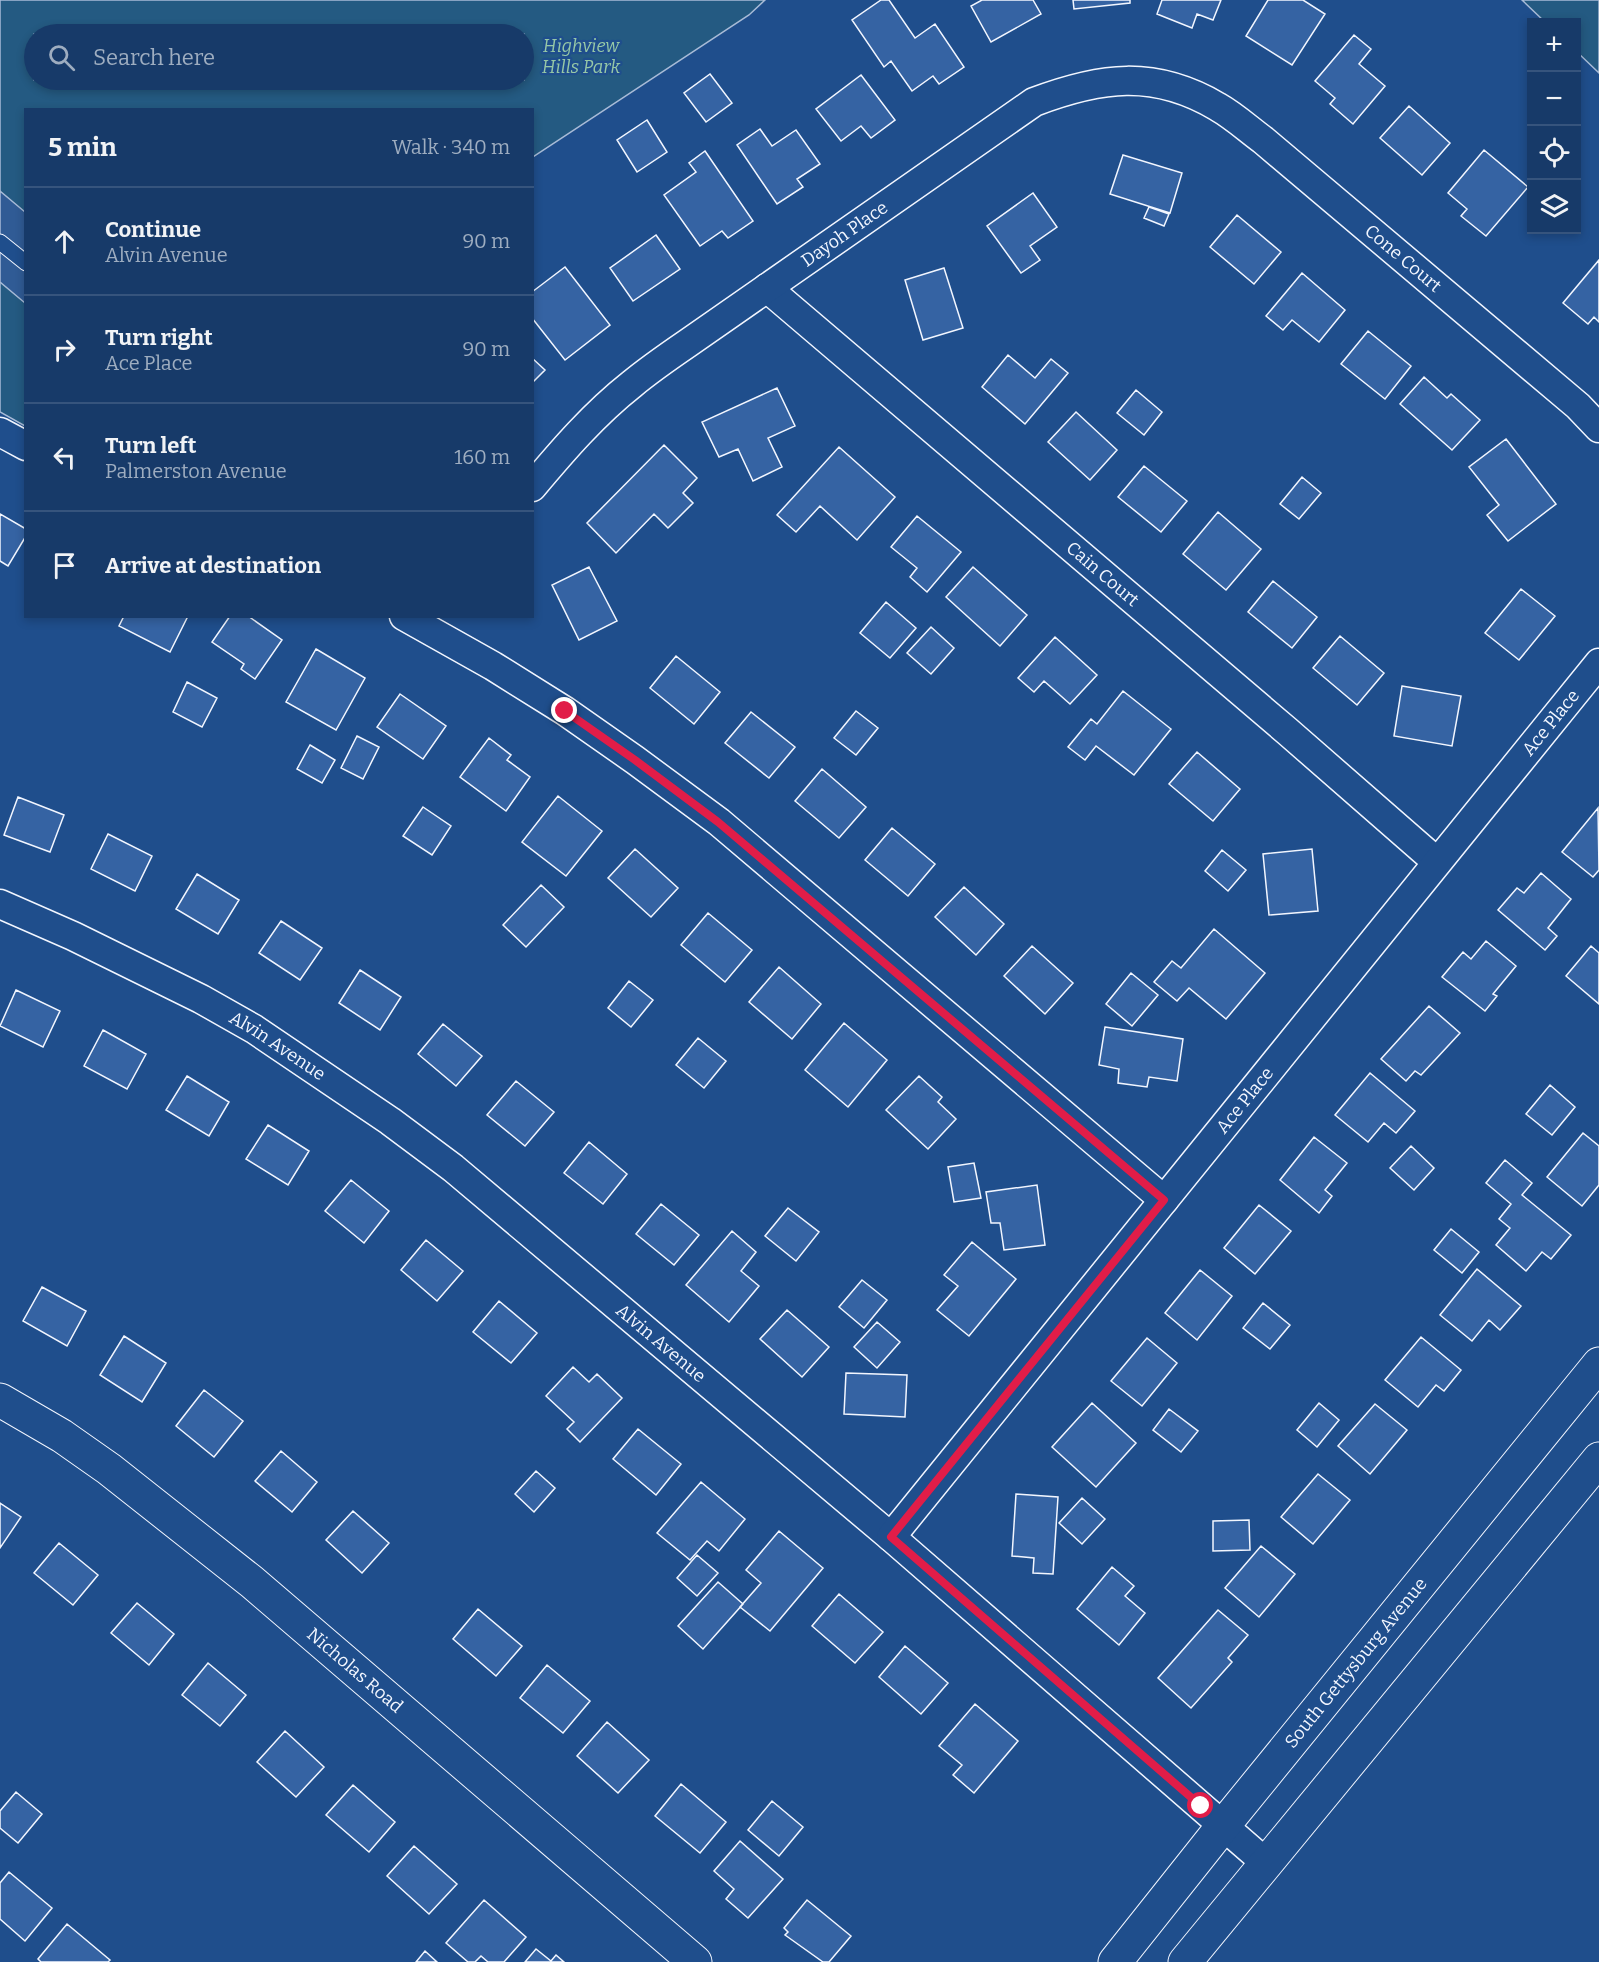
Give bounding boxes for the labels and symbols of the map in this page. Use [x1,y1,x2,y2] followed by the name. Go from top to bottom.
[542,35,620,78] park label: Highview Hills Park
[797,196,892,272] street label: Dayoh Place
[1360,220,1446,297] street label: Cone Court
[1062,537,1144,611] street label: Cain Court
[1517,685,1584,760] street label: Ace Place
[551,697,577,723] route end
[225,1006,330,1085] street label: Alvin Avenue
[1211,1063,1278,1138] street label: Ace Place
[612,1299,710,1387] street label: Alvin Avenue
[1280,1573,1432,1752] street label: South Gettysburg Avenue
[302,1623,408,1718] street label: Nicholas Road
[1187,1792,1213,1818] route start

